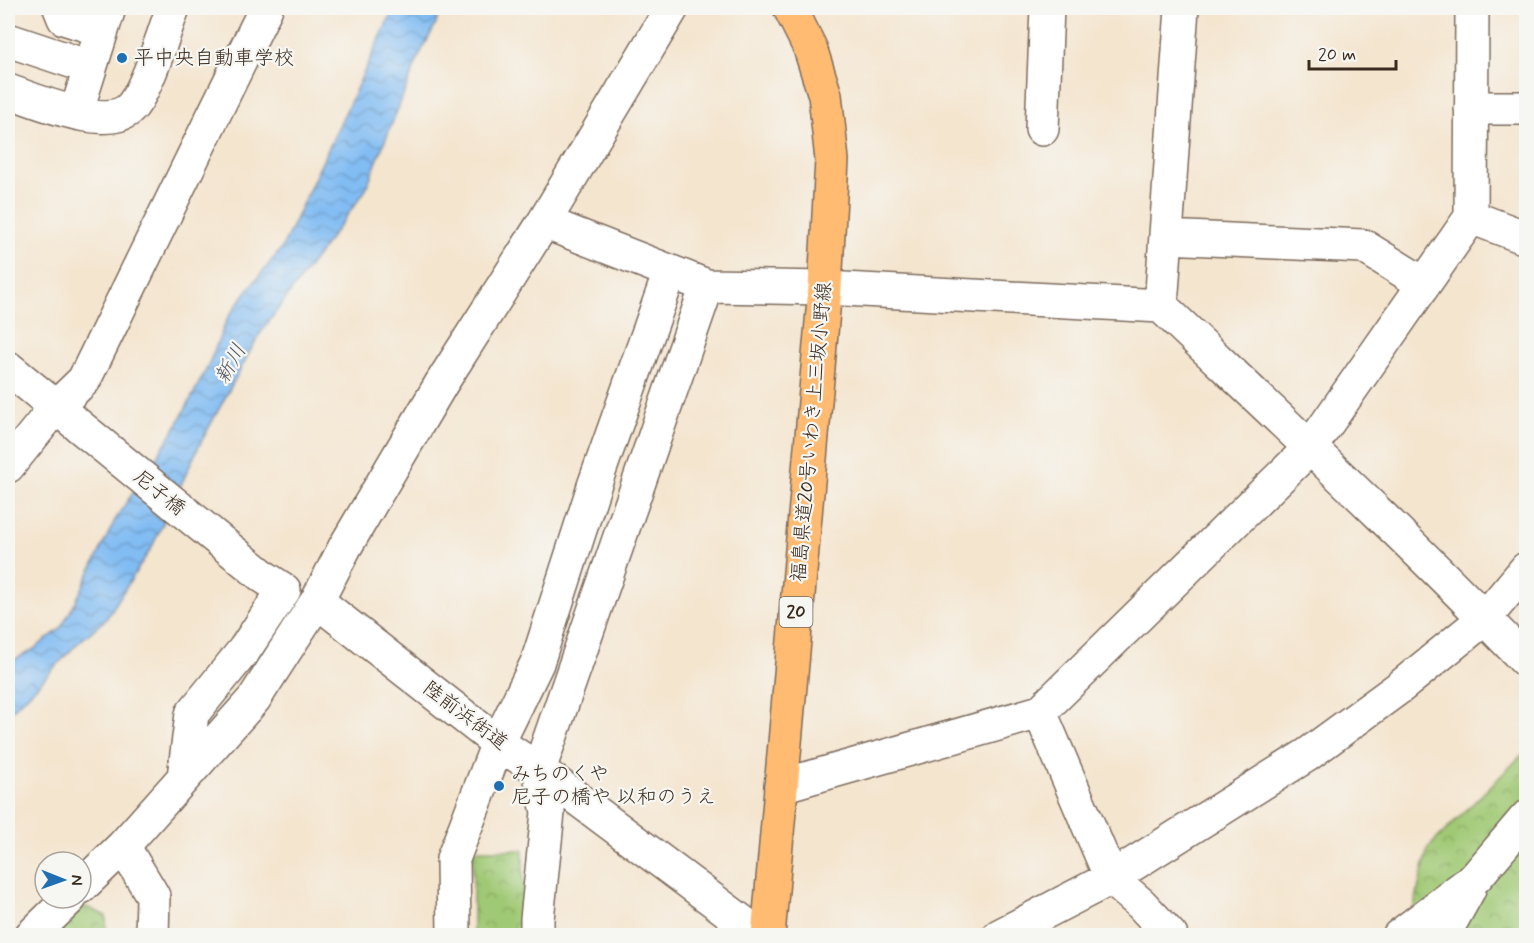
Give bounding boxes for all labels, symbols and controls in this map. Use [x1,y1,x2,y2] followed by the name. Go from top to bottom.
[1309,33,1396,71] scale bar
[1318,43,1356,67] text: 20 m
[134,45,294,72] place label: 平中央自動車学校
[115,51,129,65] marker: 平中央自動車学校
[785,281,839,583] street label: 福島県道20号いわき上三坂小野線
[209,339,253,389] water label: 新川
[127,464,191,522] street label: 尼子橋
[780,597,812,627] road number: 20
[417,675,513,757] street label: 陸前浜街道
[511,761,716,811] place label: みちのくや 尼子の橋や 以和のうえ
[492,779,506,793] marker: みちのくや 尼子の橋や 以和のうえ
[33,850,93,910] north arrow
[66,875,87,886] text: N

